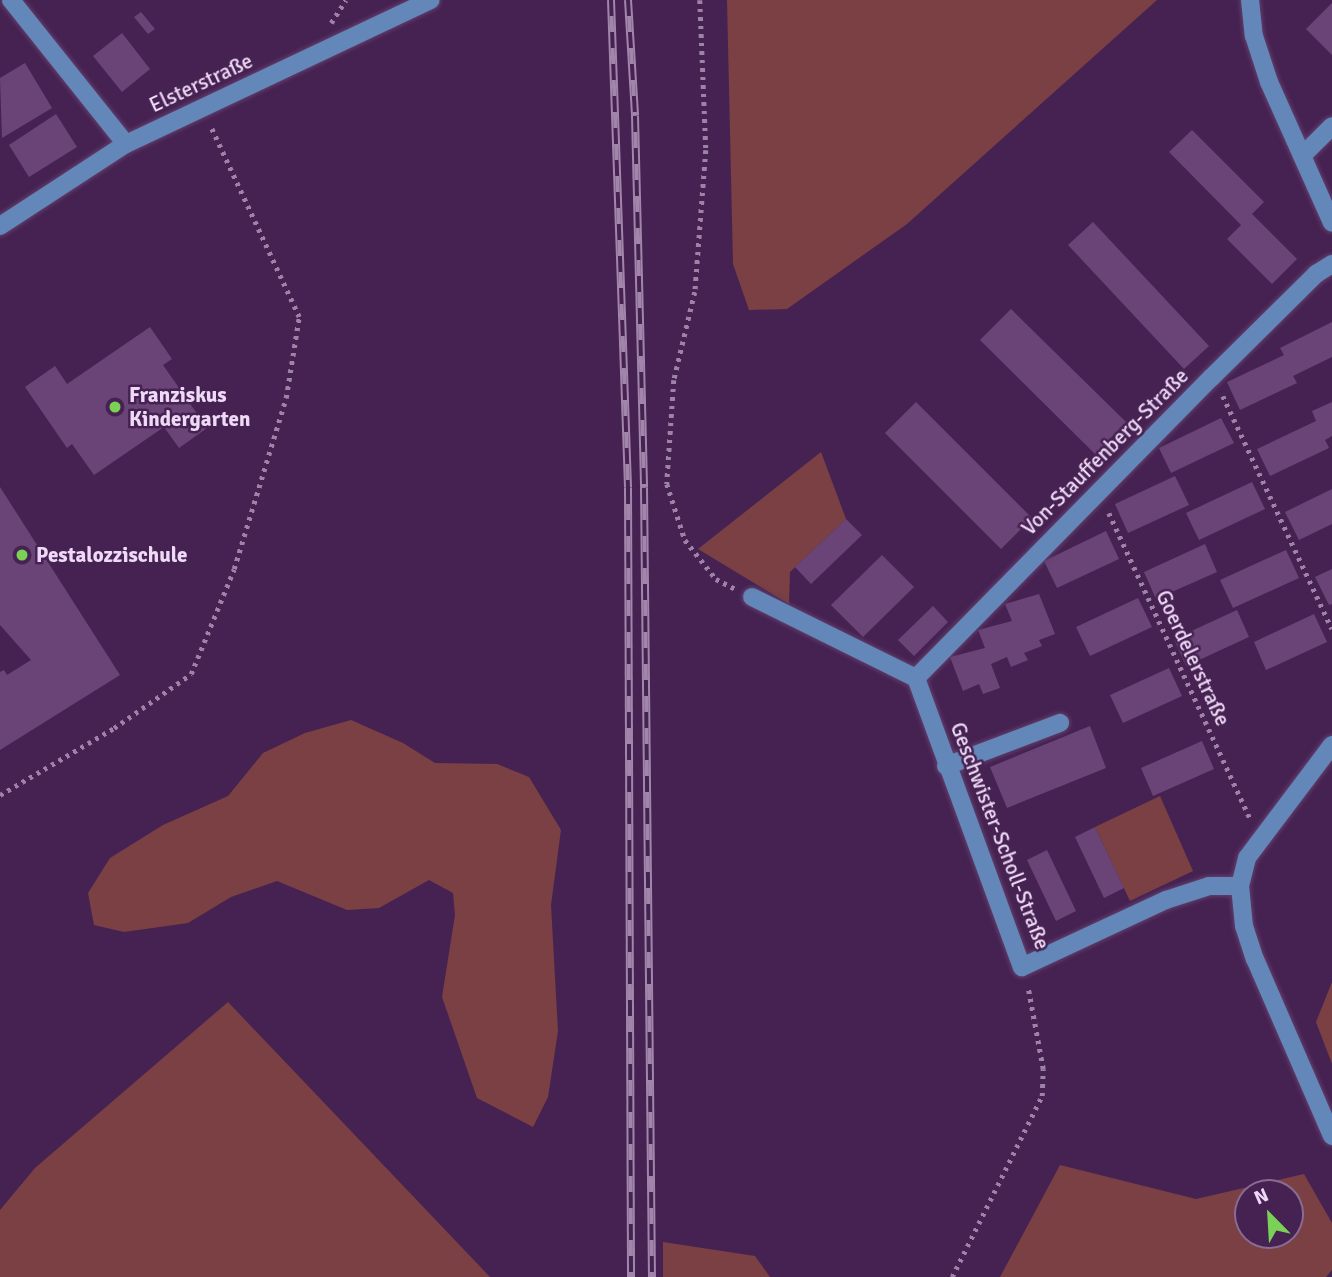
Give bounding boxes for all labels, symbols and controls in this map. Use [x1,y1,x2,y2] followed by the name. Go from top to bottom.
[145,48,257,118] street label: Elsterstraße
[1016,363,1194,541] street label: Von-Stauffenberg-Straße
[129,382,250,432] place label: Franziskus Kindergarten
[107,399,123,415] marker: Franziskus Kindergarten
[36,542,188,568] place label: Pestalozzischule
[14,547,30,563] marker: Pestalozzischule
[1151,586,1235,730] street label: Goerdelerstraße
[945,719,1055,953] street label: Geschwister-Scholl-Straße
[1234,1179,1304,1249] north arrow
[1250,1183,1272,1210] text: N

